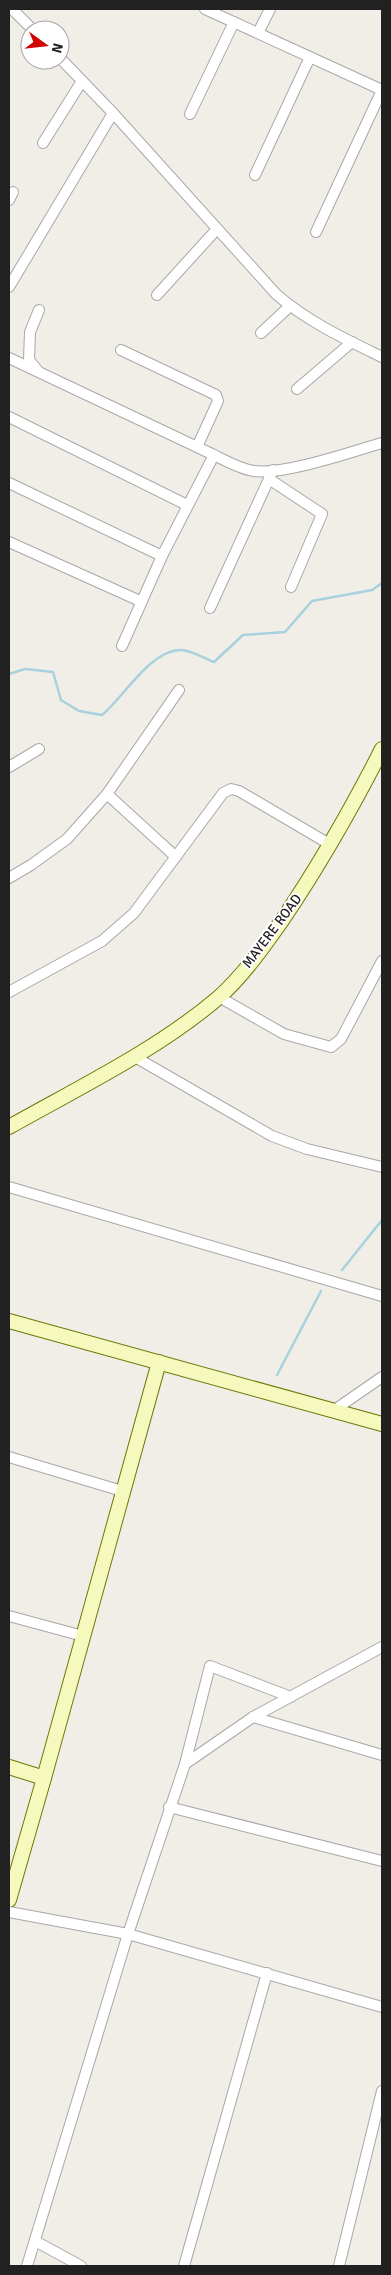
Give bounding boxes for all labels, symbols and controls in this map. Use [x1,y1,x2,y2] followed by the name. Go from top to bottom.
[20,20,70,70] north arrow
[48,41,67,55] text: N
[239,891,305,971] street label: MAYERE ROAD

